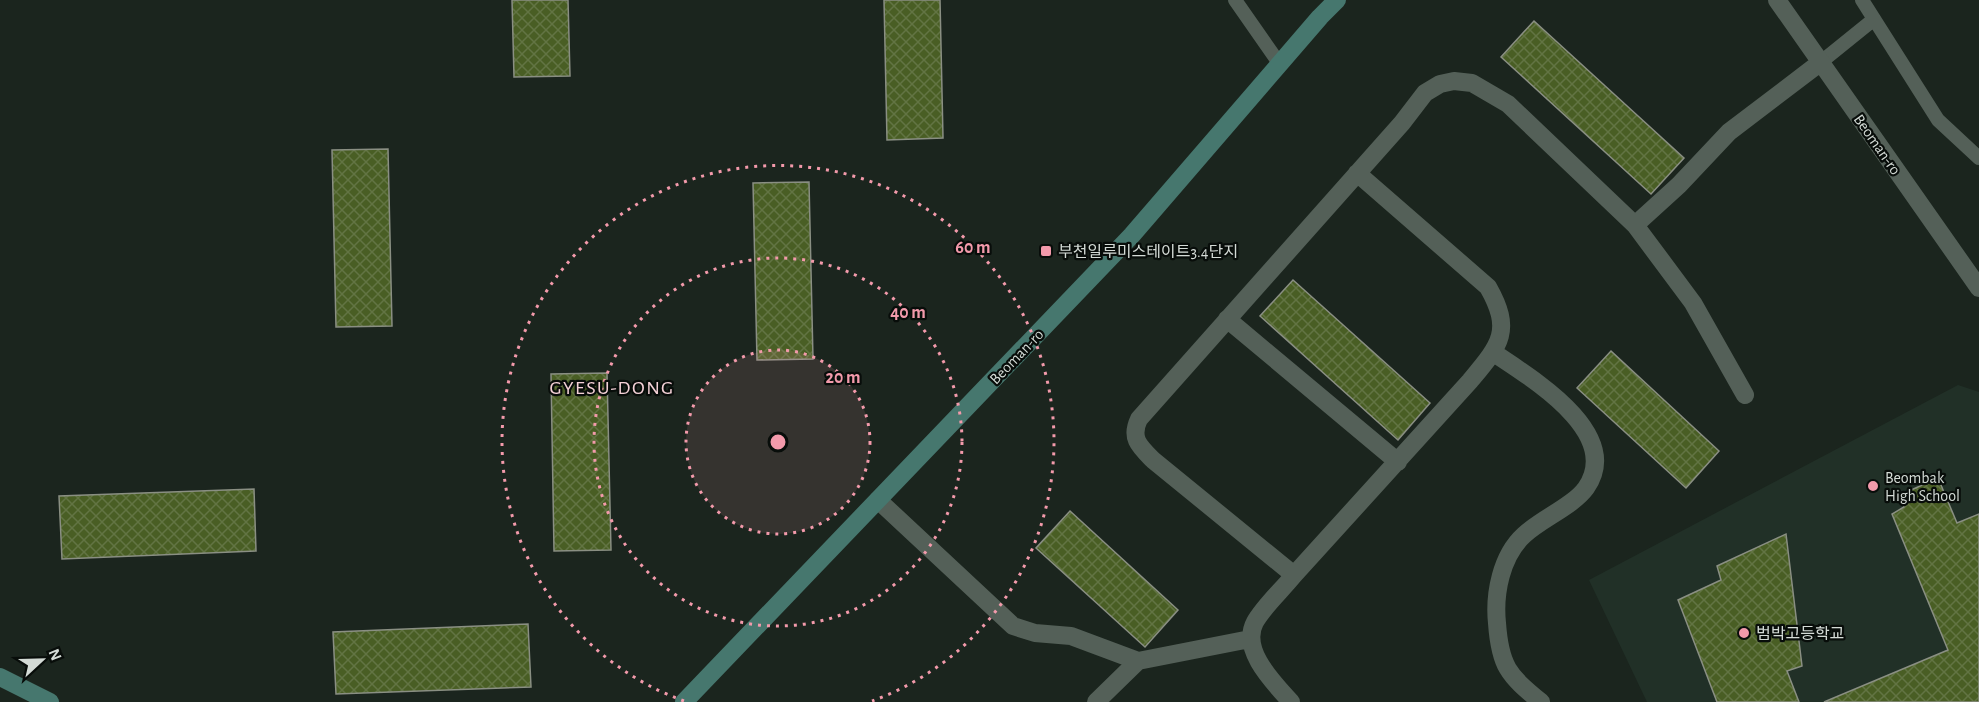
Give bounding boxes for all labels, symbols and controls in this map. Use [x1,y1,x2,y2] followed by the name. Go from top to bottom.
[1851,111,1904,178] street label: Beoman-ro
[955,239,991,257] text: 60 m
[1058,243,1238,260] place label: 부천일루미스테이트3.4단지
[1039,244,1053,258] marker: 부천일루미스테이트3.4단지
[890,304,926,322] text: 40 m
[987,326,1047,387] street label: Beoman-ro
[825,369,861,387] text: 20 m
[549,378,675,398] district label: GYESU-DONG
[768,432,788,452] centre of rings
[1885,470,1960,504] place label: Beombak High School
[1866,479,1880,493] marker: Beombak High School
[1756,625,1844,642] place label: 범박고등학교
[1737,626,1751,640] marker: 범박고등학교
[12,630,72,690] north arrow
[45,647,64,663] text: N

